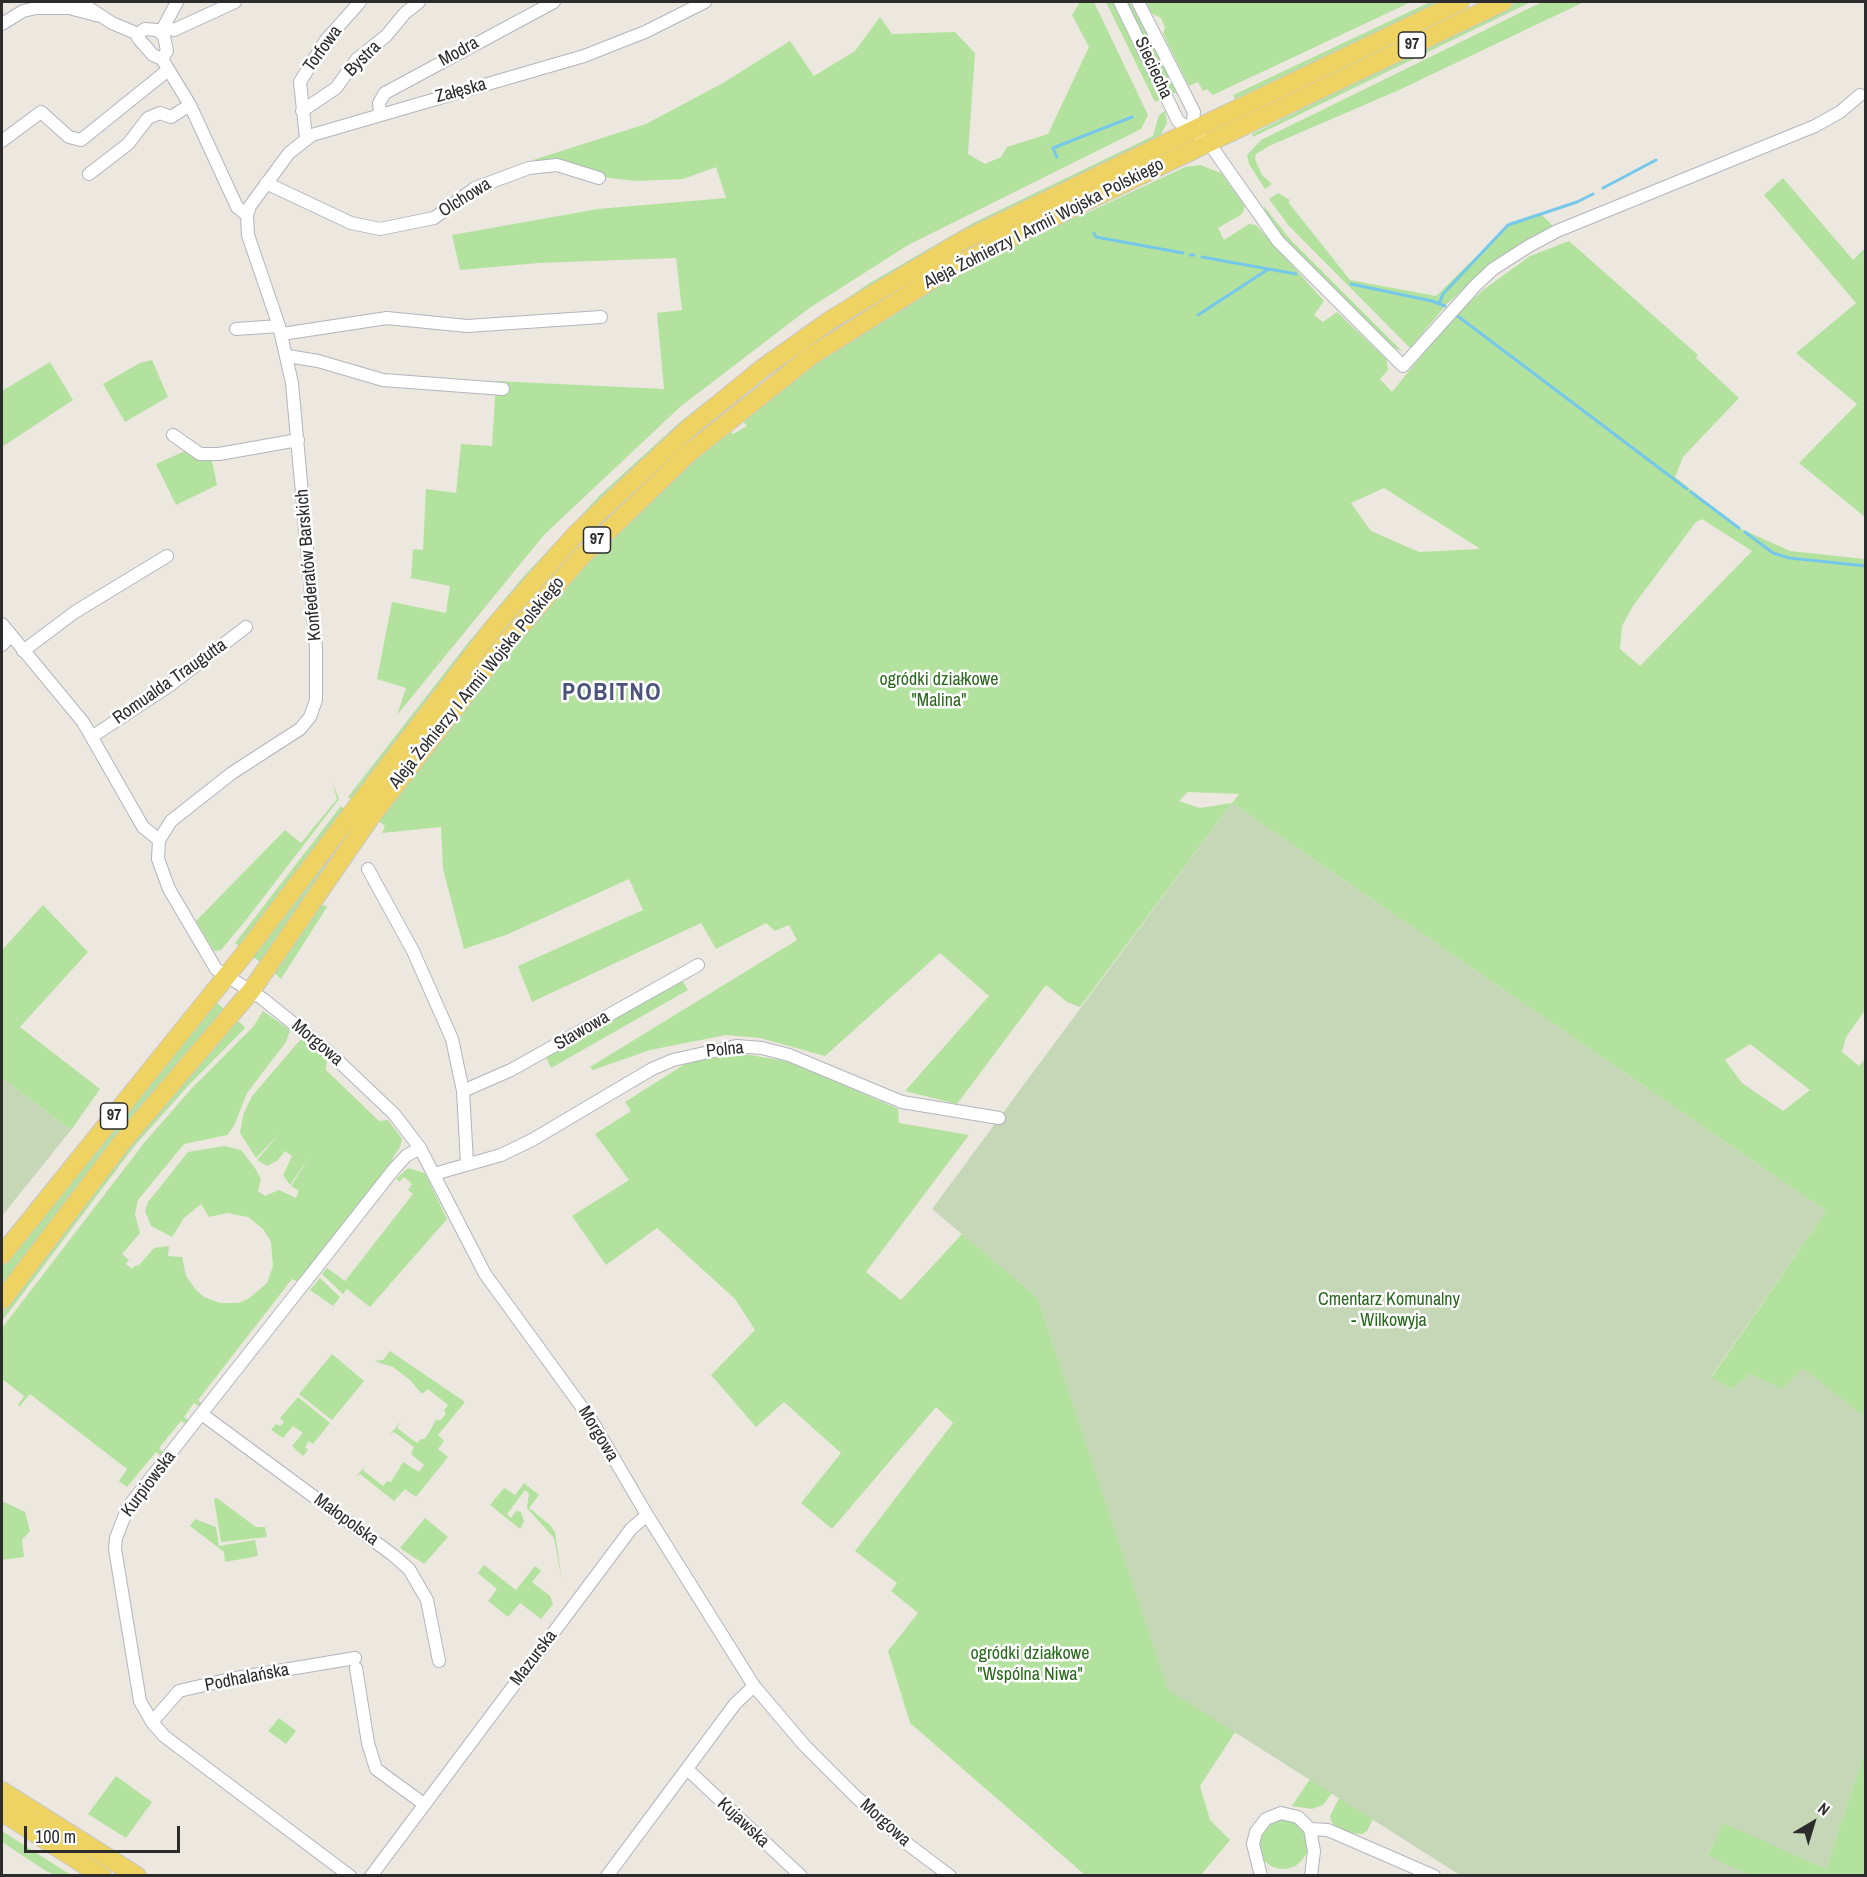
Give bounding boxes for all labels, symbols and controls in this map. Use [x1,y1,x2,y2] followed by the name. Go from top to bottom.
[299,22,347,76] street label: Torfowa
[435,32,483,72] street label: Modra
[1398,32,1426,58] road number: 97
[1129,34,1177,102] street label: Sieciecha
[341,37,385,81] street label: Bystra
[433,74,489,108] street label: Załęska
[920,154,1168,294] street label: Aleja Żołnierzy I Armii Wojska Polskiego
[435,174,495,222] street label: Olchowa
[292,488,326,642] street label: Konfederatów Barskich
[584,527,610,553] road number: 97
[385,573,569,793] street label: Aleja Żołnierzy I Armii Wojska Polskiego
[109,635,231,729] street label: Romualda Traugutta
[880,669,998,712] park label: ogródki działkowe "Malina"
[562,680,662,708] district label: POBITNO
[551,1007,613,1055] street label: Stawowa
[287,1015,347,1071] street label: Morgowa
[705,1037,745,1063] street label: Polna
[100,1103,128,1129] road number: 97
[1318,1289,1460,1332] park label: Cmentarz Komunalny - Wilkowyja
[573,1402,623,1466] street label: Morgowa
[117,1447,181,1521] street label: Kurpiowska
[309,1489,383,1551] street label: Małopolska
[506,1626,562,1690] street label: Mazurska
[971,1643,1089,1686] park label: ogródki działkowe "Wspólna Niwa"
[203,1659,291,1697] street label: Podhalańska
[1783,1793,1843,1853] north arrow
[713,1794,773,1852] street label: Kujawska
[855,1795,915,1851] street label: Morgowa
[1814,1797,1835,1820] text: N
[27,1814,183,1852] scale bar
[35,1824,76,1849] text: 100 m

